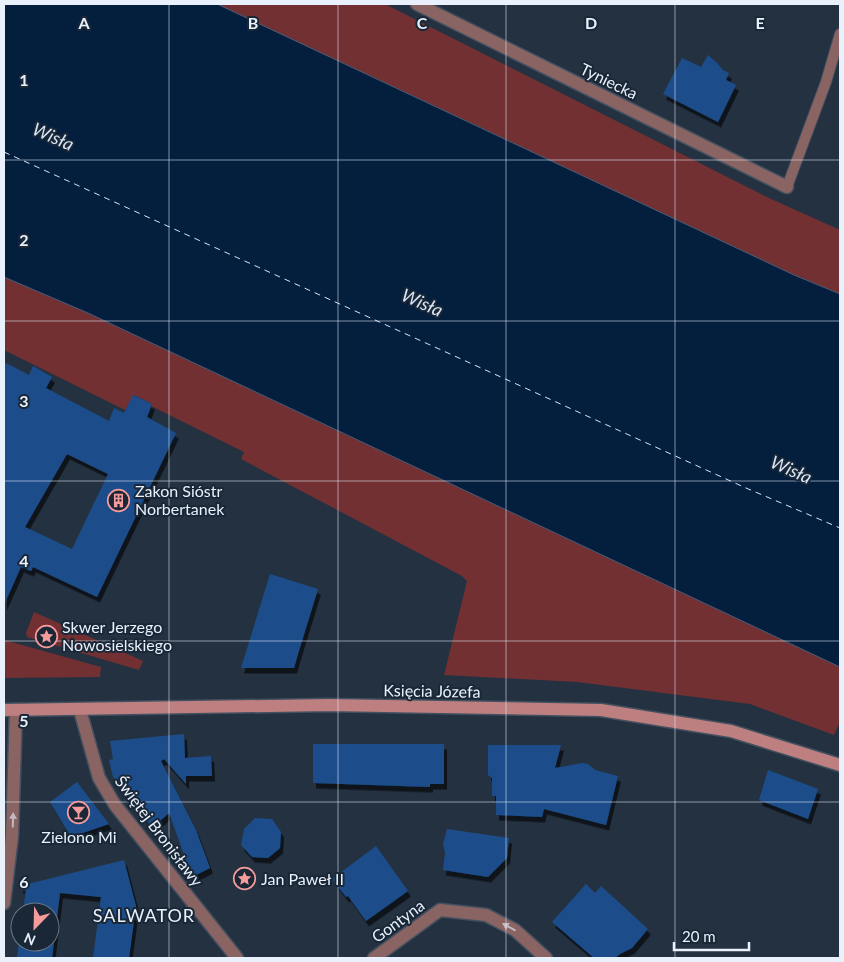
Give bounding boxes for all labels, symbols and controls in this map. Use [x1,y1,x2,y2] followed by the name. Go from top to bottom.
[77,13,90,32] text: A
[248,13,258,32] text: B
[417,13,428,32] text: C
[585,13,597,32] text: D
[755,13,765,32] text: E
[578,59,641,103] street label: Tyniecka
[19,70,29,89] text: 1
[29,117,77,155] water label: Wisła
[19,230,29,249] text: 2
[398,283,446,321] water label: Wisła
[19,391,29,410] text: 3
[767,450,815,488] water label: Wisła
[135,481,225,518] place label: Zakon Sióstr Norbertanek
[107,488,131,512] building icon: Zakon Sióstr Norbertanek
[19,551,29,570] text: 4
[62,617,172,654] place label: Skwer Jerzego Nowosielskiego
[34,624,58,648] place icon: Skwer Jerzego Nowosielskiego
[383,680,481,701] street label: Księcia Józefa
[19,711,29,730] text: 5
[112,772,208,890] street label: Świętej Bronisławy
[67,801,91,825] bar icon: Zielono Mi
[9,812,17,828] one-way arrow
[41,827,117,846] place label: Zielono Mi
[233,867,257,891] place icon: Jan Paweł II
[261,869,344,888] place label: Jan Paweł II
[19,872,29,891] text: 6
[368,895,428,946] street label: Gontyna
[10,902,60,952] north arrow
[93,904,195,926] district label: SALWATOR
[674,920,749,952] scale bar
[502,923,516,932] one-way arrow
[682,927,716,945] text: 20 m
[21,929,38,949] text: N

